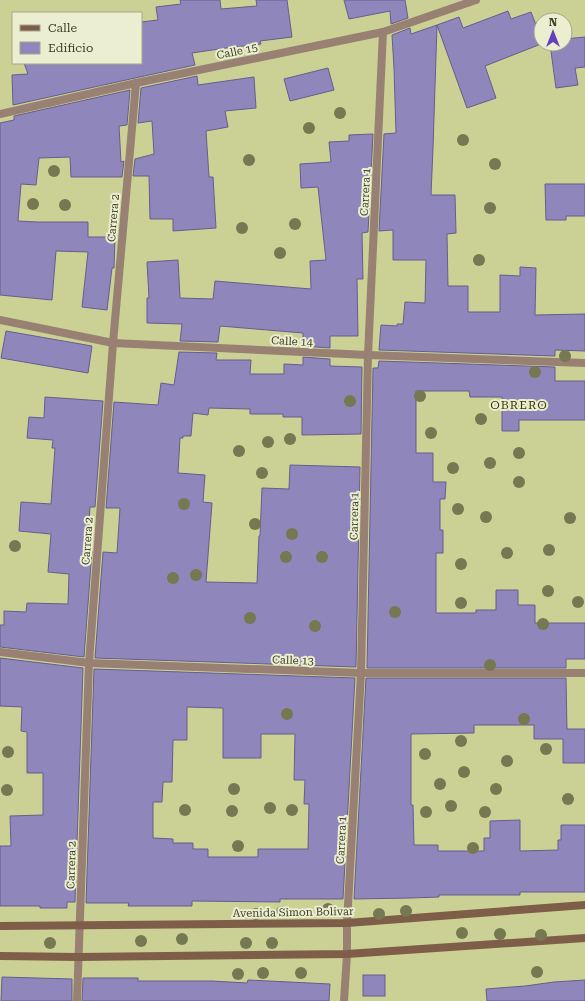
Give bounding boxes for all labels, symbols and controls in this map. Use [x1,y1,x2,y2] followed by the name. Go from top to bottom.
[12,12,142,64] legend
[533,12,573,52] north arrow
[549,16,558,29] text: N
[48,21,78,35] text: Calle
[48,41,93,55] text: Edificio
[215,41,259,62] street label: Calle 15
[358,168,373,216] street label: Carrera 1
[105,193,122,243] street label: Carrera 2
[271,334,314,349] street label: Calle 14
[490,398,548,412] district label: OBRERO
[348,492,361,540] street label: Carrera 1
[79,517,96,565] street label: Carrera 2
[272,653,314,668] street label: Calle 13
[334,816,349,864] street label: Carrera 1
[64,841,79,889] street label: Carrera 2
[233,905,354,920] street label: Avenida Simon Bolivar

